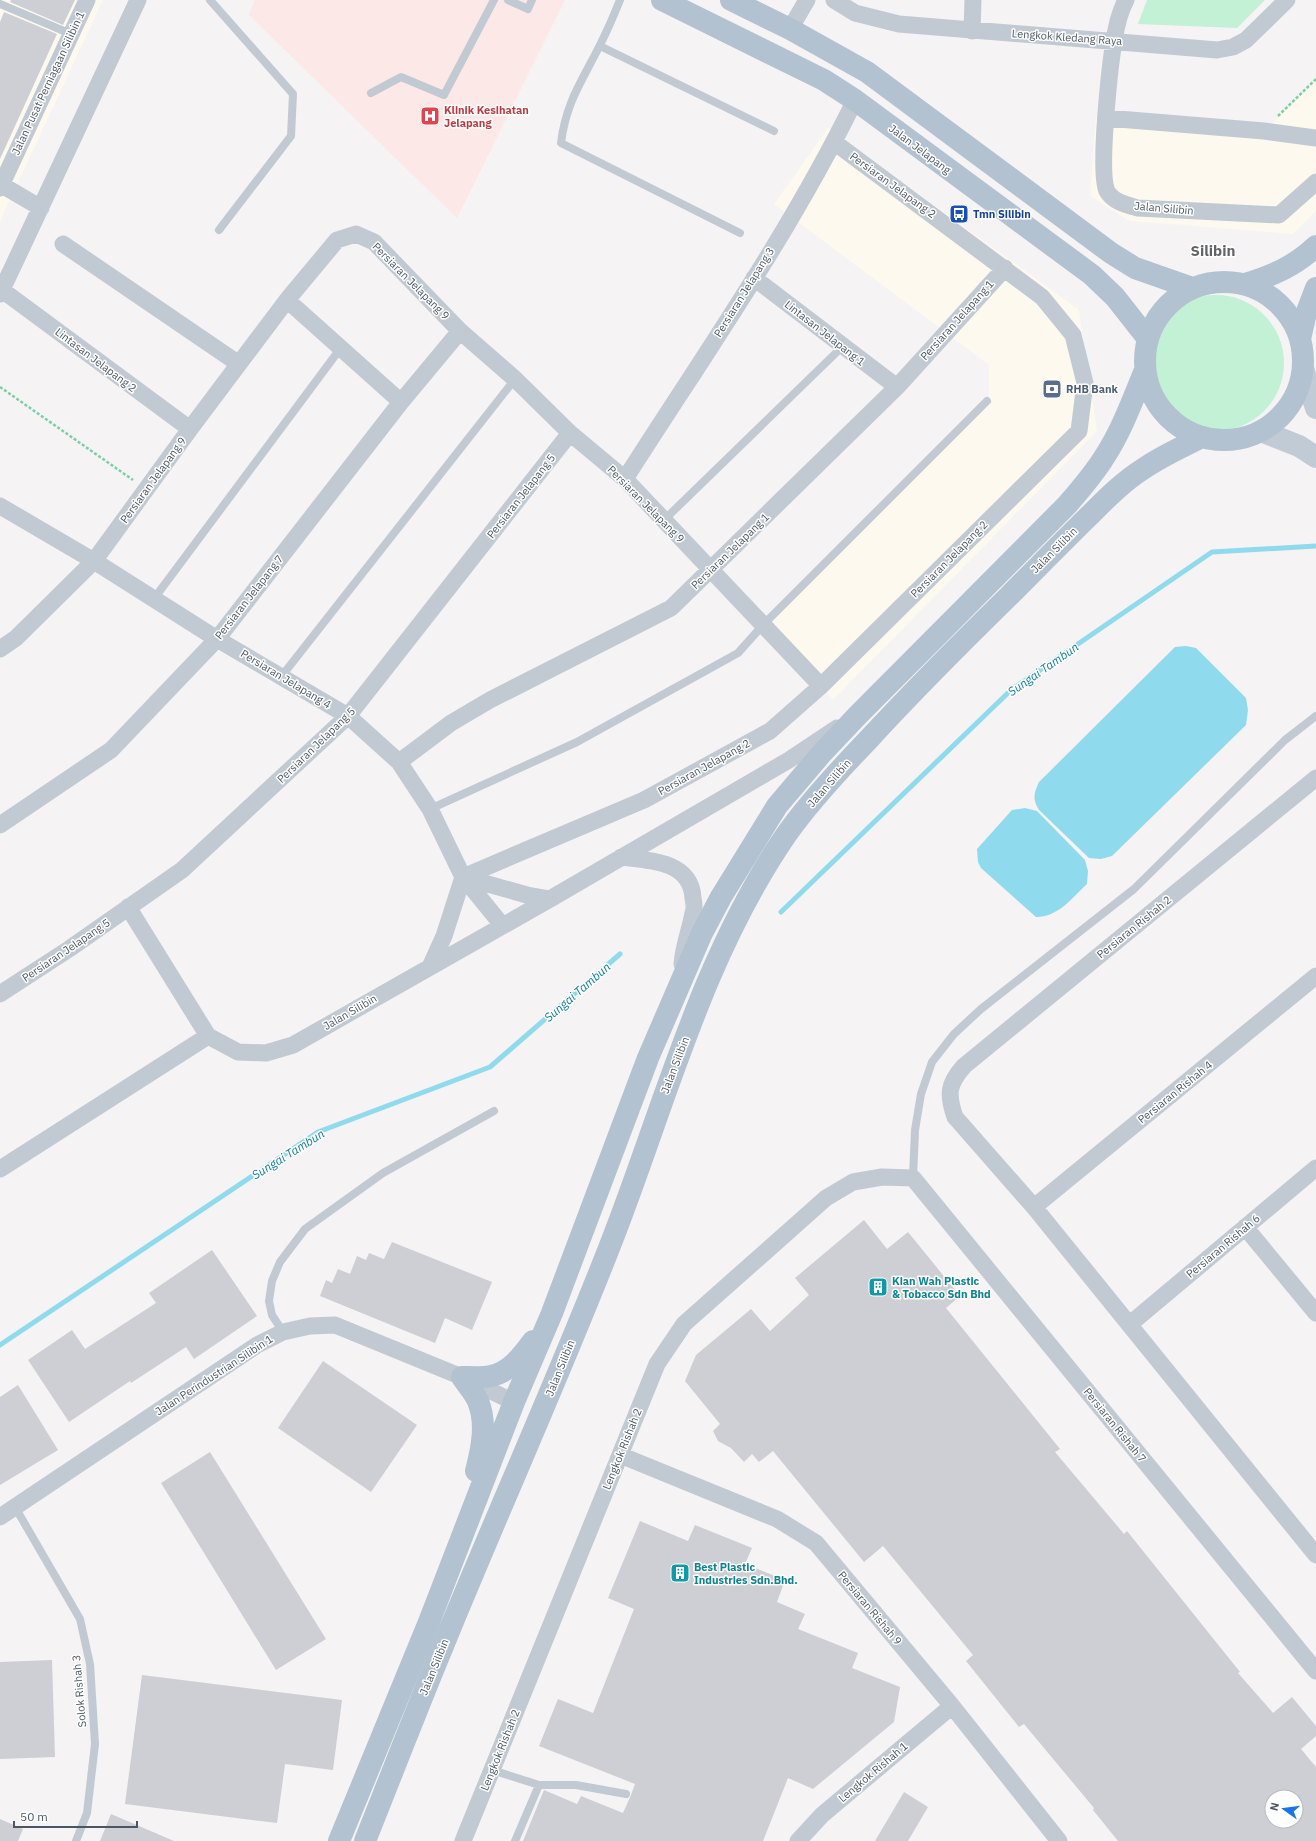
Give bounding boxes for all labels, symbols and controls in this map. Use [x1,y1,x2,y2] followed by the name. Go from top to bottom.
[8,9,88,157] street label: Jalan Pusat Perniagaan Silibin 1
[1011,26,1123,48] street label: Lengkok Kledang Raya
[444,103,529,130] place label: Klinik Kesihatan Jelapang
[419,105,441,127] hospital icon: Klinik Kesihatan Jelapang
[886,121,954,177] street label: Jalan Jelapang
[847,149,939,221] street label: Persiaran Jelapang 2
[1134,198,1194,218] street label: Jalan Silibin
[948,203,970,225] bus stop icon: Tmn Silibin
[973,207,1031,221] place label: Tmn Silibin
[370,240,452,322] street label: Persiaran Jelapang 9
[1191,241,1235,260] district label: Silibin
[711,245,777,339] street label: Persiaran Jelapang 3
[917,277,997,363] street label: Persiaran Jelapang 1
[782,297,868,369] street label: Lintasan Jelapang 1
[53,325,139,395] street label: Lintasan Jelapang 2
[1041,378,1063,400] bank icon: RHB Bank
[1066,382,1118,396] place label: RHB Bank
[117,434,189,526] street label: Persiaran Jelapang 9
[484,451,558,541] street label: Persiaran Jelapang 5
[605,463,687,545] street label: Persiaran Jelapang 9
[688,510,772,592] street label: Persiaran Jelapang 1
[908,518,990,600] street label: Persiaran Jelapang 2
[1028,524,1080,576] street label: Jalan Silibin
[212,552,286,642] street label: Persiaran Jelapang 7
[1005,639,1081,699] water label: Sungai Tambun
[238,646,334,712] street label: Persiaran Jelapang 4
[274,704,358,786] street label: Persiaran Jelapang 5
[655,736,753,798] street label: Persiaran Jelapang 2
[804,756,854,810] street label: Jalan Silibin
[1094,893,1174,961] street label: Persiaran Rishah 2
[19,915,113,985] street label: Persiaran Jelapang 5
[541,959,613,1025] water label: Sungai Tambun
[321,991,379,1033] street label: Jalan Silibin
[658,1035,692,1095] street label: Jalan Silibin
[1135,1057,1215,1126] street label: Persiaran Rishah 4
[249,1126,327,1182] water label: Sungai Tambun
[1183,1211,1263,1281] street label: Persiaran Rishah 6
[892,1274,991,1301] place label: Kian Wah Plastic & Tobacco Sdn Bhd
[867,1276,889,1298] building icon: Kian Wah Plastic & Tobacco Sdn Bhd
[153,1331,276,1418] street label: Jalan Perindustrian Silibin 1
[542,1338,578,1398] street label: Jalan Silibin
[1081,1385,1149,1465] street label: Persiaran Rishah 7
[599,1406,645,1492] street label: Lengkok Rishah 2
[694,1560,798,1587] place label: Best Plastic Industries Sdn.Bhd.
[669,1562,691,1584] building icon: Best Plastic Industries Sdn.Bhd.
[835,1568,905,1648] street label: Persiaran Rishah 9
[416,1637,452,1697] street label: Jalan Silibin
[69,1654,89,1728] street label: Solok Rishah 3
[477,1707,523,1793] street label: Lengkok Rishah 2
[835,1739,911,1805] street label: Lengkok Rishah 1
[1264,1789,1304,1829] north arrow
[1267,1801,1282,1812] text: N
[14,1803,137,1829] scale bar
[20,1809,48,1824] text: 50 m

